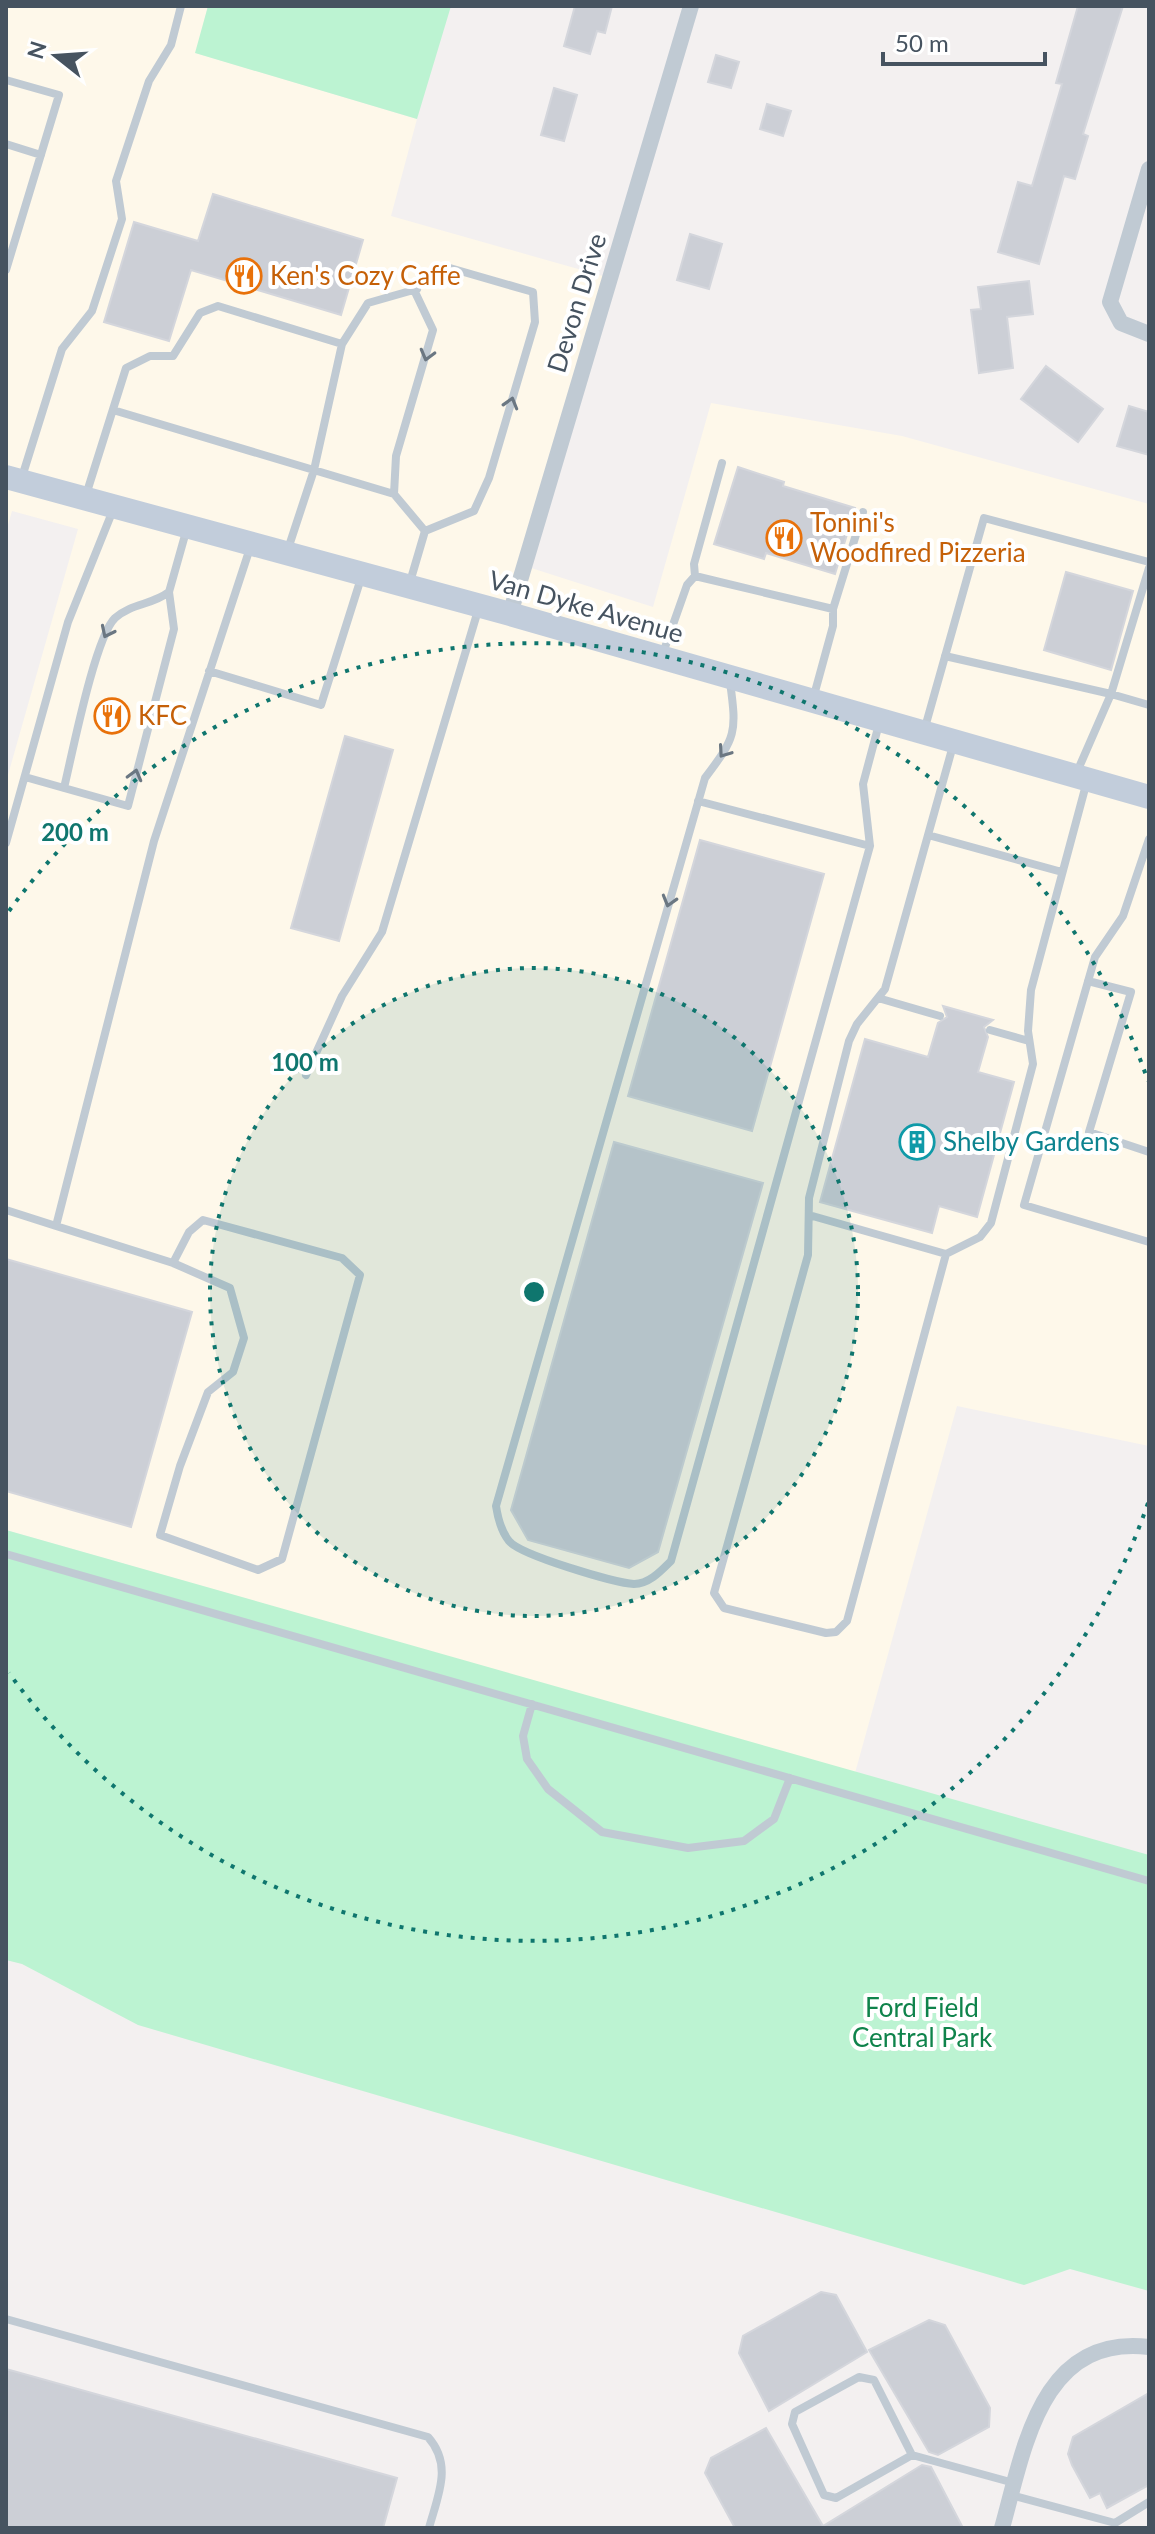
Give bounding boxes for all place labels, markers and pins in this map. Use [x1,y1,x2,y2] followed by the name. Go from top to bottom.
[225,257,263,295] restaurant icon: Ken's Cozy Caffe
[270,259,461,291] place label: Ken's Cozy Caffe
[810,506,1026,568] place label: Tonini's Woodfired Pizzeria
[765,519,803,557] restaurant icon: Tonini's Woodfired Pizzeria
[93,697,131,735] restaurant icon: KFC
[138,699,187,731] place label: KFC
[898,1123,936,1161] building icon: Shelby Gardens
[943,1125,1120,1157] place label: Shelby Gardens
[520,1278,548,1306] centre of rings

